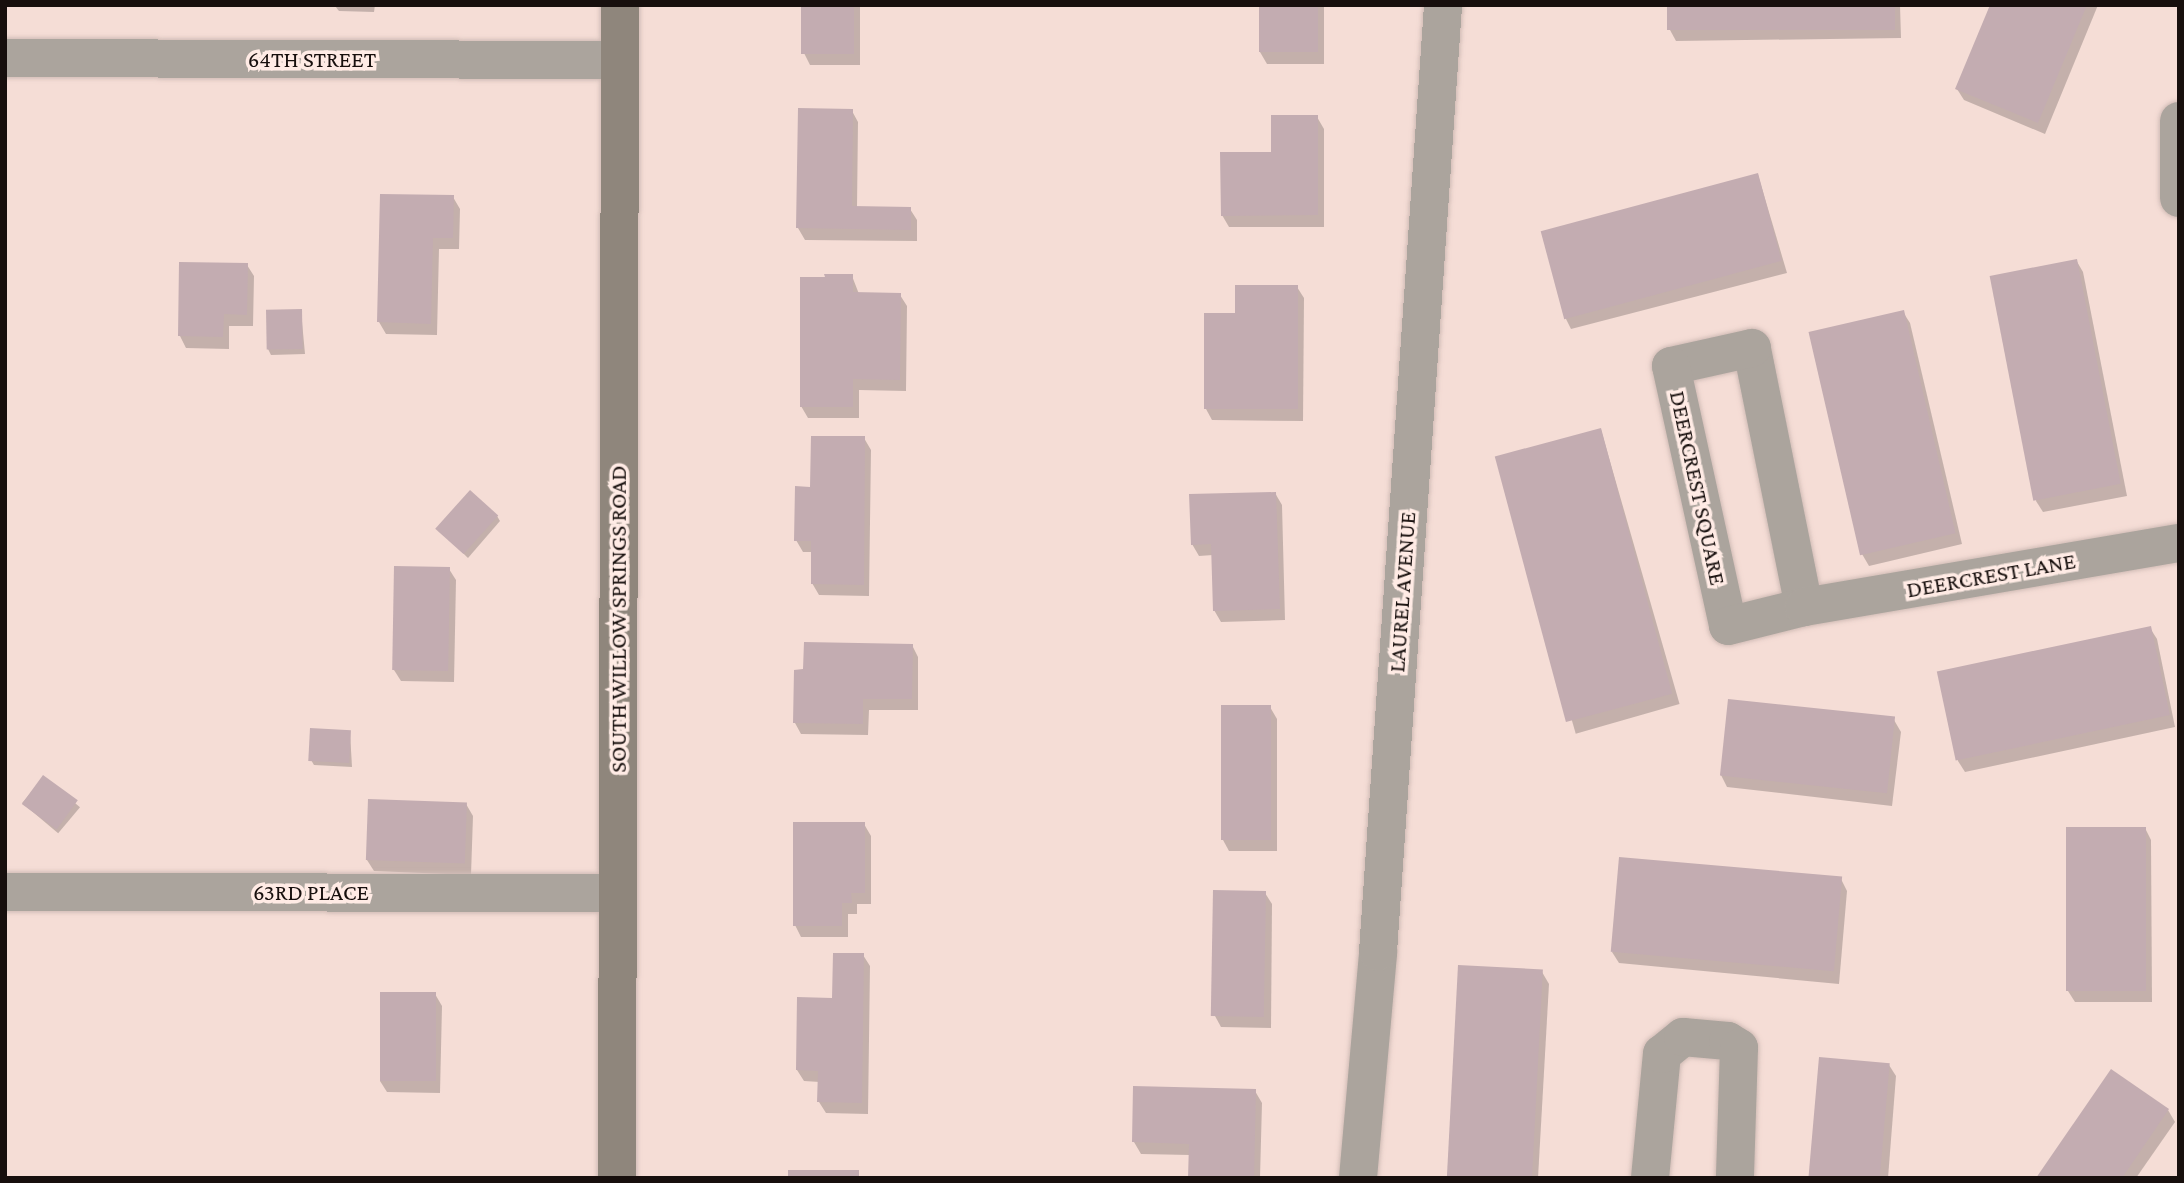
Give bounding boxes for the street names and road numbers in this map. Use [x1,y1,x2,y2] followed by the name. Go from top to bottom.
[248,45,376,73] street label: 64TH STREET
[1664,388,1732,588] street label: DEERCREST SQUARE
[604,465,632,773] street label: SOUTH WILLOW SPRINGS ROAD
[1383,511,1421,673] street label: LAUREL AVENUE
[1904,547,2078,603] street label: DEERCREST LANE
[253,878,369,906] street label: 63RD PLACE

